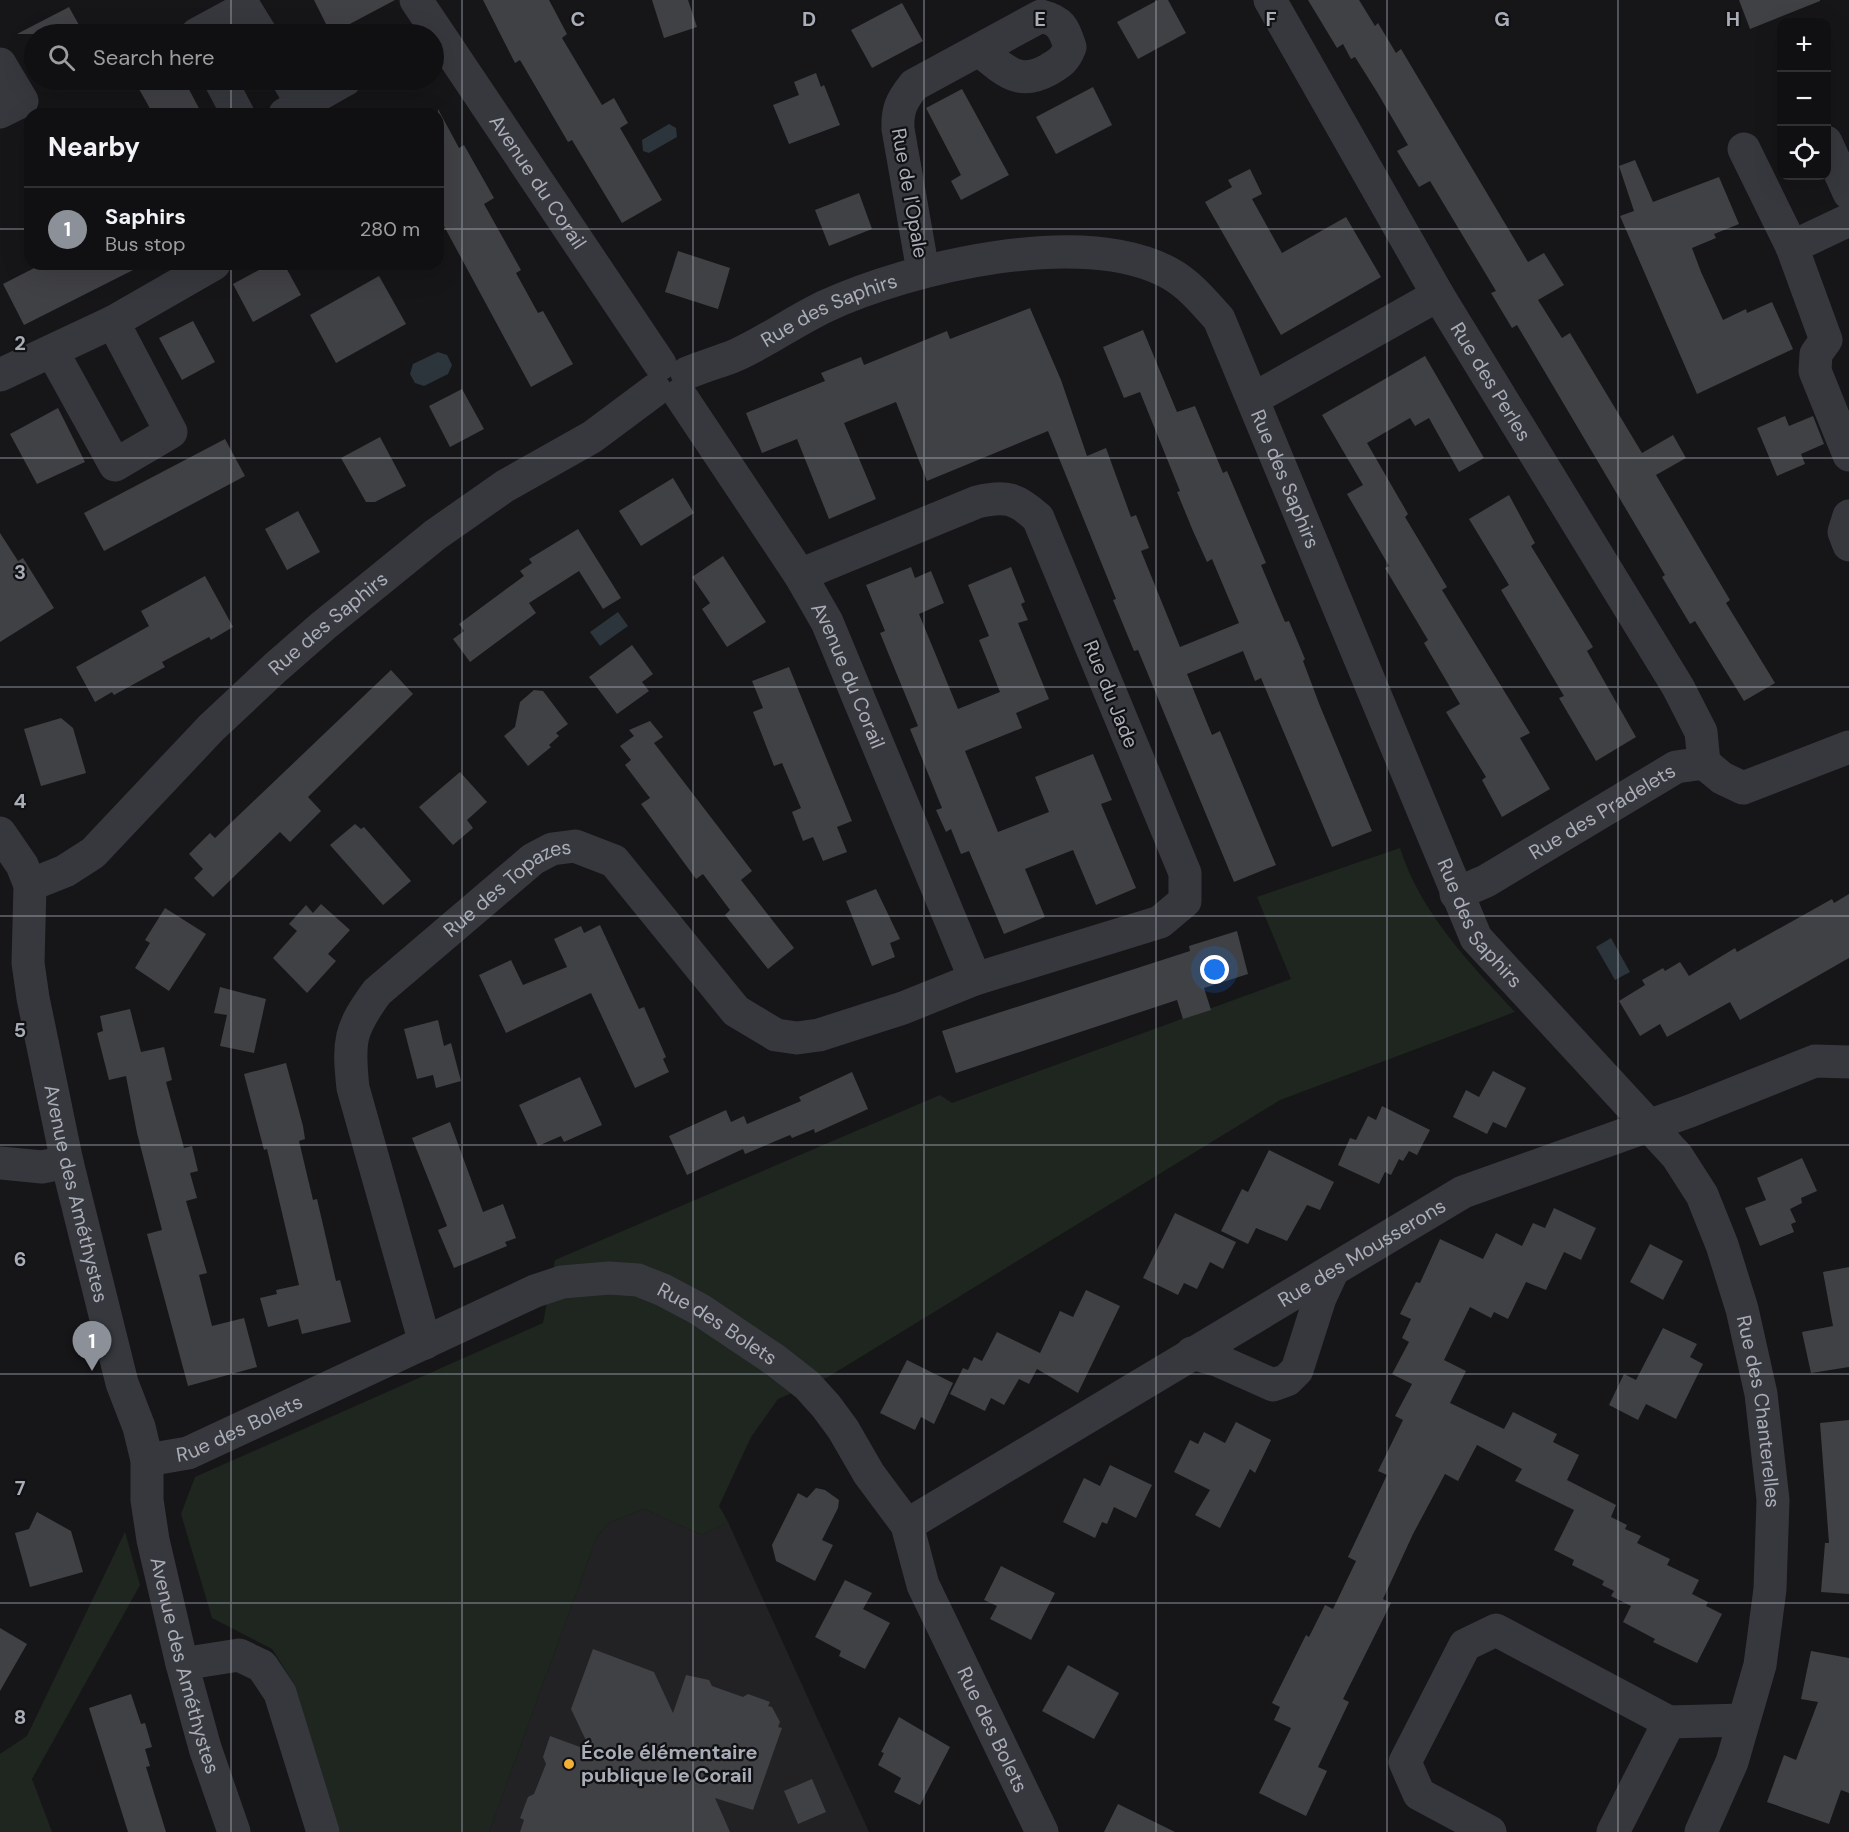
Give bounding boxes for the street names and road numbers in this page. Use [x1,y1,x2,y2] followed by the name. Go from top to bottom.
[484,110,592,254] street label: Avenue du Corail
[886,126,934,260] street label: Rue de l'Opale
[756,267,900,353] street label: Rue des Saphirs
[1445,317,1537,446] street label: Rue des Perles
[1245,406,1326,552] street label: Rue des Saphirs
[263,566,393,681] street label: Rue des Saphirs
[805,598,891,752] street label: Avenue du Corail
[1078,636,1144,752] street label: Rue du Jade
[1524,757,1680,865] street label: Rue des Pradelets
[438,834,573,943] street label: Rue des Topazes
[1431,854,1528,993] street label: Rue des Saphirs
[38,1082,114,1305] street label: Avenue des Améthystes
[1273,1192,1450,1313] street label: Rue des Mousserons
[653,1276,782,1371] street label: Rue des Bolets
[1731,1313,1786,1509] street label: Rue des Chanterelles
[174,1388,307,1468] street label: Rue des Bolets
[144,1555,226,1777] street label: Avenue des Améthystes
[951,1662,1034,1797] street label: Rue des Bolets

